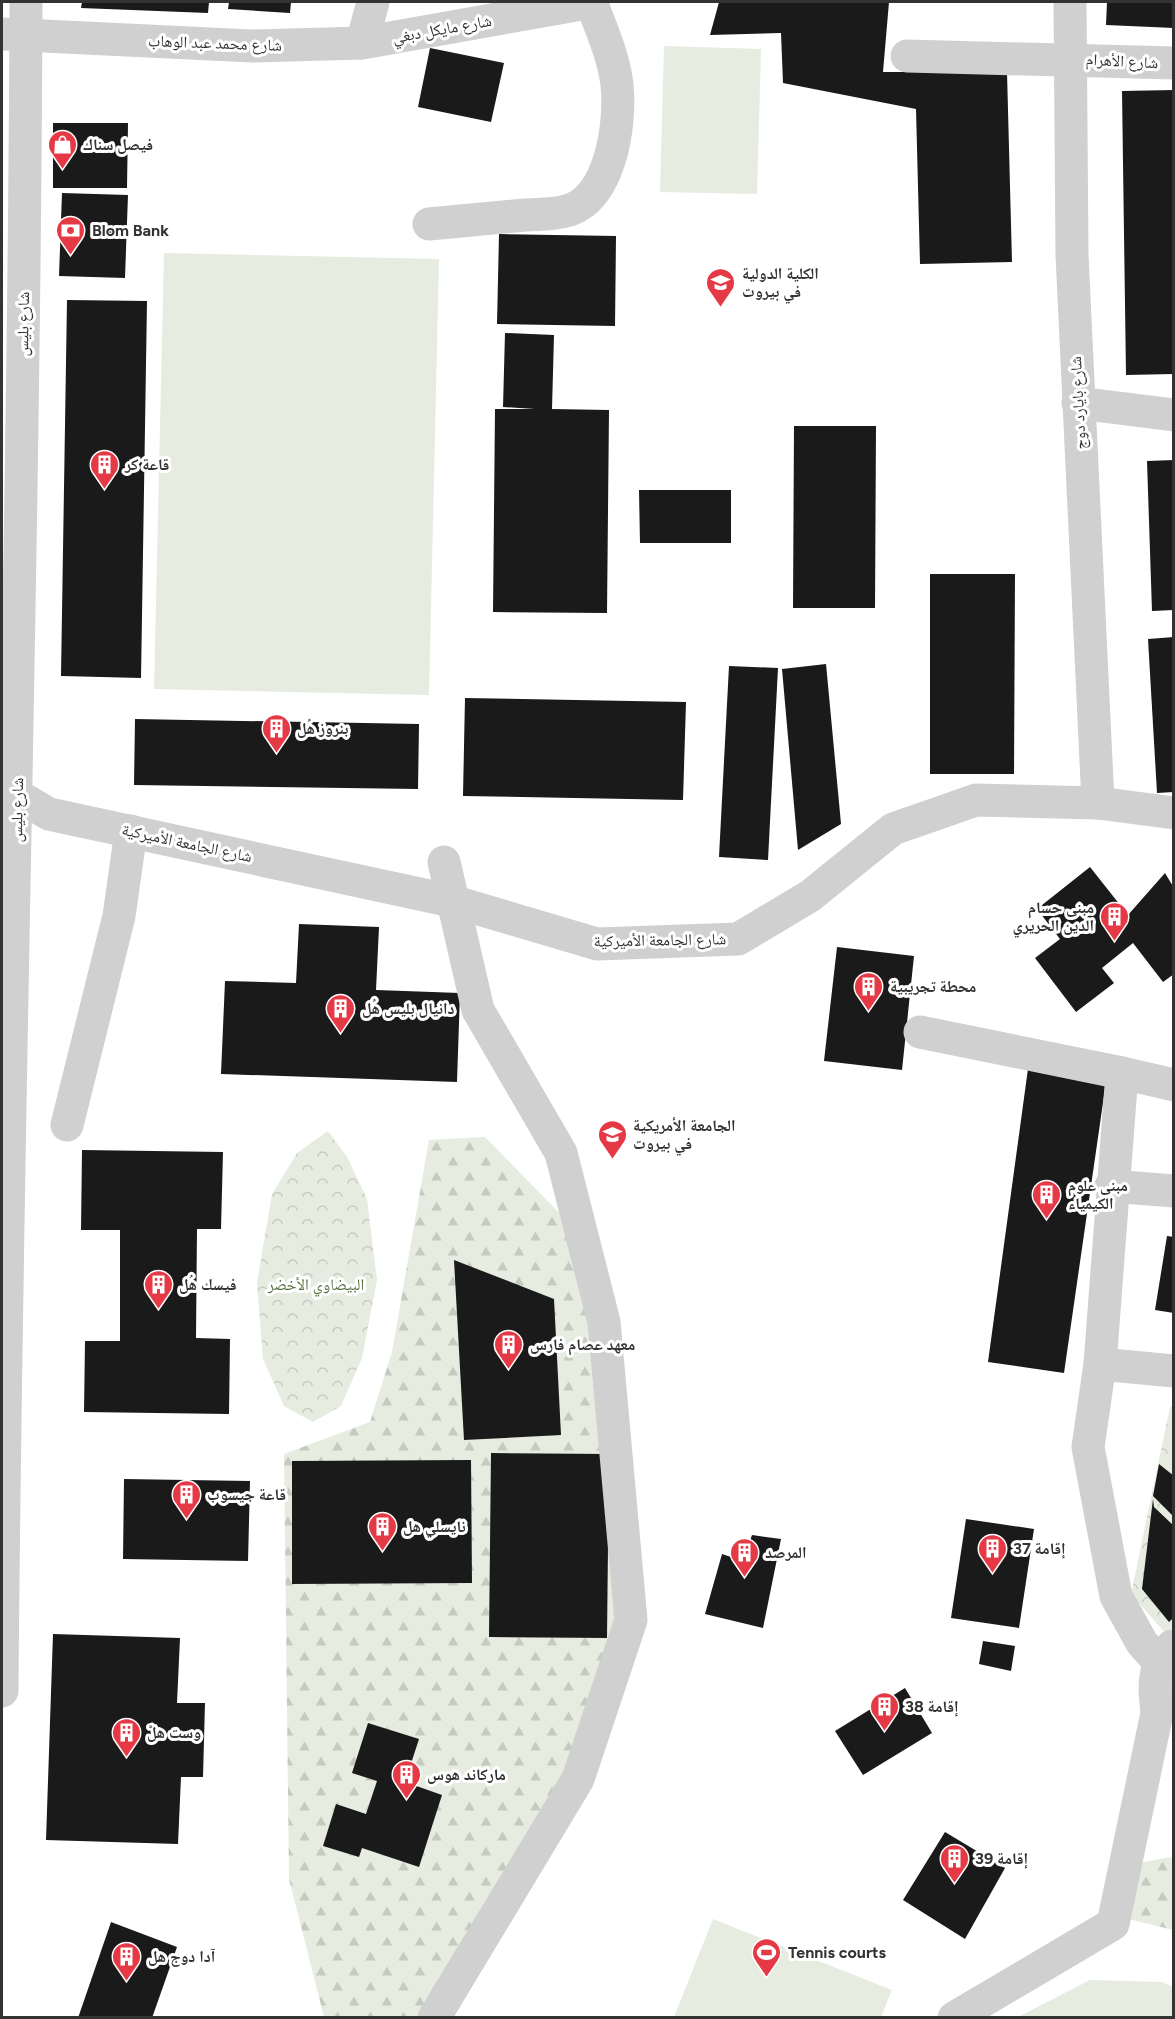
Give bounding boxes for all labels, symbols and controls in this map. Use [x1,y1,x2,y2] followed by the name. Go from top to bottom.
[391,11,494,50] street label: شارع مايكل دبغي
[148,31,282,56] street label: شارع محمد عبد الوهاب
[1085,50,1159,73] street label: شارع الأهرام
[46,128,78,170] shop icon: فيصل سناك
[83,135,153,154] place label: فيصل سناك
[55,214,87,256] bank icon: Blom Bank
[92,221,169,240] place label: Blom Bank
[742,264,819,303] place label: الكلية الدولية في بيروت
[705,266,737,308] school or university icon: الكلية الدولية في بيروت
[13,291,34,357] street label: شارع بليس
[1066,356,1091,450] street label: شارع بايارد دوج
[88,448,120,490] building icon: قاعة كر
[124,455,170,474] place label: قاعة كر
[260,712,292,754] building icon: بنروز هُل
[297,718,348,738] place label: بنروز هُل
[7,777,28,843] street label: شارع بليس
[120,820,254,867] street label: شارع الجامعة الأميركية
[1013,898,1094,937] place label: مبنى حسام الدين الحريري
[1099,900,1131,942] building icon: مبنى حسام الدين الحريري
[594,929,726,952] street label: شارع الجامعة الأميركية
[853,970,885,1012] building icon: محطة تجريبية
[890,977,976,996] place label: محطة تجريبية
[325,992,357,1034] building icon: دانيال بليس هُل
[362,998,455,1018] place label: دانيال بليس هُل
[633,1116,735,1155] place label: الجامعة الأمريكية في بيروت
[596,1118,628,1160] school or university icon: الجامعة الأمريكية في بيروت
[1068,1176,1128,1213] place label: مبنى علوم الكيمياء
[1031,1178,1063,1220] building icon: مبنى علوم الكيمياء
[142,1268,174,1310] building icon: فيسك هُل
[179,1274,237,1294] place label: فيسك هُل
[267,1275,364,1297] park label: البيضاوي الأخضر
[493,1328,525,1370] building icon: معهد عصام فارس
[530,1335,635,1356] place label: معهد عصام فارس
[170,1478,202,1520] building icon: قاعة جيسوب
[207,1485,286,1504] place label: قاعة جيسوب
[366,1510,398,1552] building icon: نايسلي هل
[403,1517,466,1538] place label: نايسلي هل
[976,1532,1008,1574] building icon: إقامة 37
[728,1536,760,1578] building icon: المرصد
[1013,1539,1066,1559] place label: إقامة 37
[765,1543,806,1562] place label: المرصد
[868,1690,900,1732] building icon: إقامة 38
[905,1697,959,1717] place label: إقامة 38
[110,1716,142,1758] building icon: وست هلّ
[147,1723,201,1742] place label: وست هلّ
[390,1758,422,1800] building icon: ماركاند هوس
[427,1765,506,1784] place label: ماركاند هوس
[938,1842,970,1884] building icon: إقامة 39
[975,1849,1028,1869] place label: إقامة 39
[751,1936,783,1978] sports icon: Tennis courts
[111,1940,143,1982] building icon: آدا دوج هل
[788,1943,886,1962] place label: Tennis courts
[148,1947,216,1967] place label: آدا دوج هل

